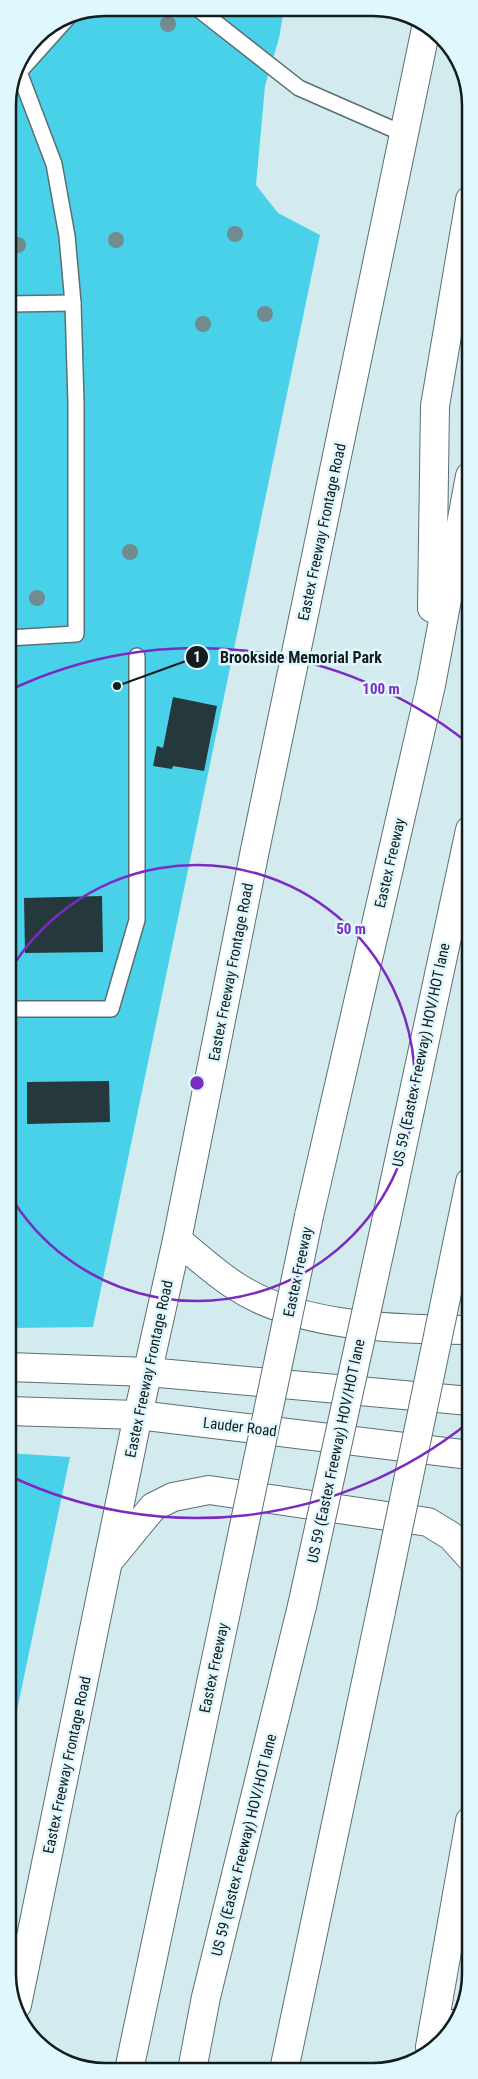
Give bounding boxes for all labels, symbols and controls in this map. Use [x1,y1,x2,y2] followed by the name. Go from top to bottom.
[294,442,350,622] street label: Eastex Freeway Frontage Road
[185,642,392,673] callout: Brookside Memorial Park
[193,648,201,666] text: 1
[220,648,382,667] text: Brookside Memorial Park
[362,680,400,698] text: 100 m
[371,816,409,910] street label: Eastex Freeway
[205,882,257,1062] street label: Eastex Freeway Frontage Road
[336,920,366,938] text: 50 m
[388,941,454,1169] street label: US 59 (Eastex Freeway) HOV/HOT lane
[188,1074,206,1092] centre of rings
[280,1225,316,1319] street label: Eastex Freeway
[121,1279,177,1459] street label: Eastex Freeway Frontage Road
[303,1337,369,1565] street label: US 59 (Eastex Freeway) HOV/HOT lane
[202,1414,278,1440] street label: Lauder Road
[196,1621,232,1715] street label: Eastex Freeway
[39,1675,95,1855] street label: Eastex Freeway Frontage Road
[208,1732,280,1958] street label: US 59 (Eastex Freeway) HOV/HOT lane

